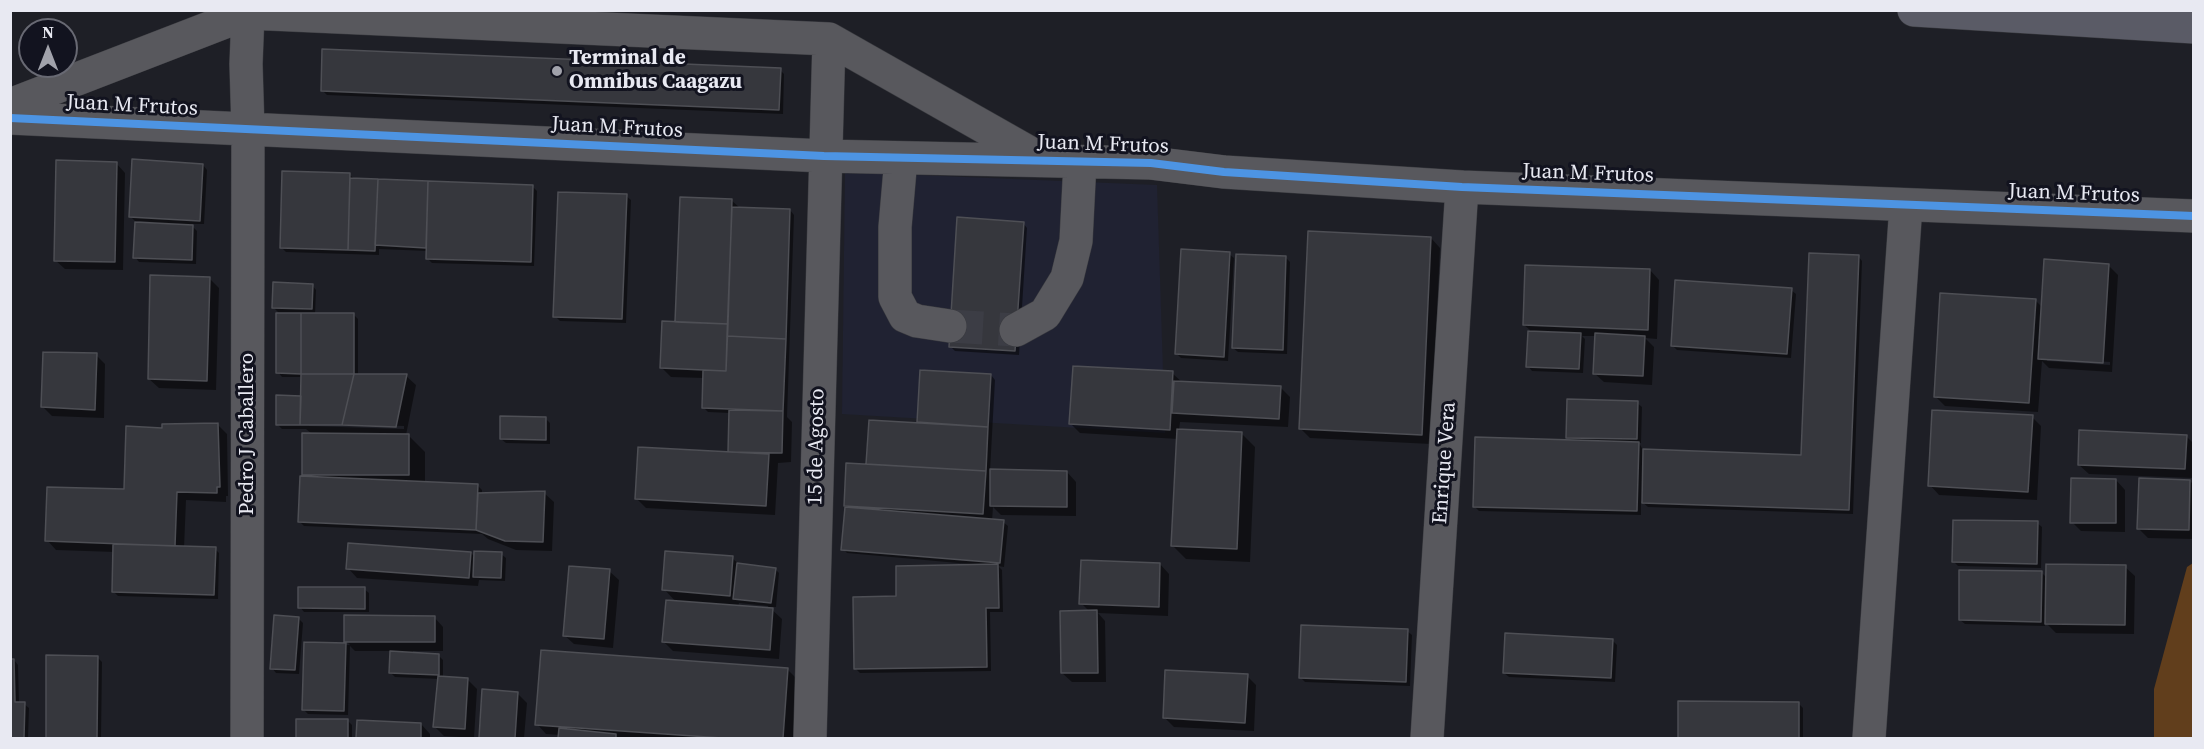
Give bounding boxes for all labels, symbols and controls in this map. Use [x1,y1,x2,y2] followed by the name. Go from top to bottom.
[18,18,78,78] north arrow
[42,21,54,43] text: N
[569,46,742,96] place label: Terminal de Omnibus Caagazu
[550,64,564,78] marker: Terminal de Omnibus Caagazu
[66,90,198,122] street label: Juan M Frutos
[551,112,683,144] street label: Juan M Frutos
[1037,130,1169,160] street label: Juan M Frutos
[1522,159,1654,189] street label: Juan M Frutos
[2008,179,2140,209] street label: Juan M Frutos
[235,353,261,515] street label: Pedro J Caballero
[803,388,831,506] street label: 15 de Agosto
[1428,401,1462,525] street label: Enrique Vera

